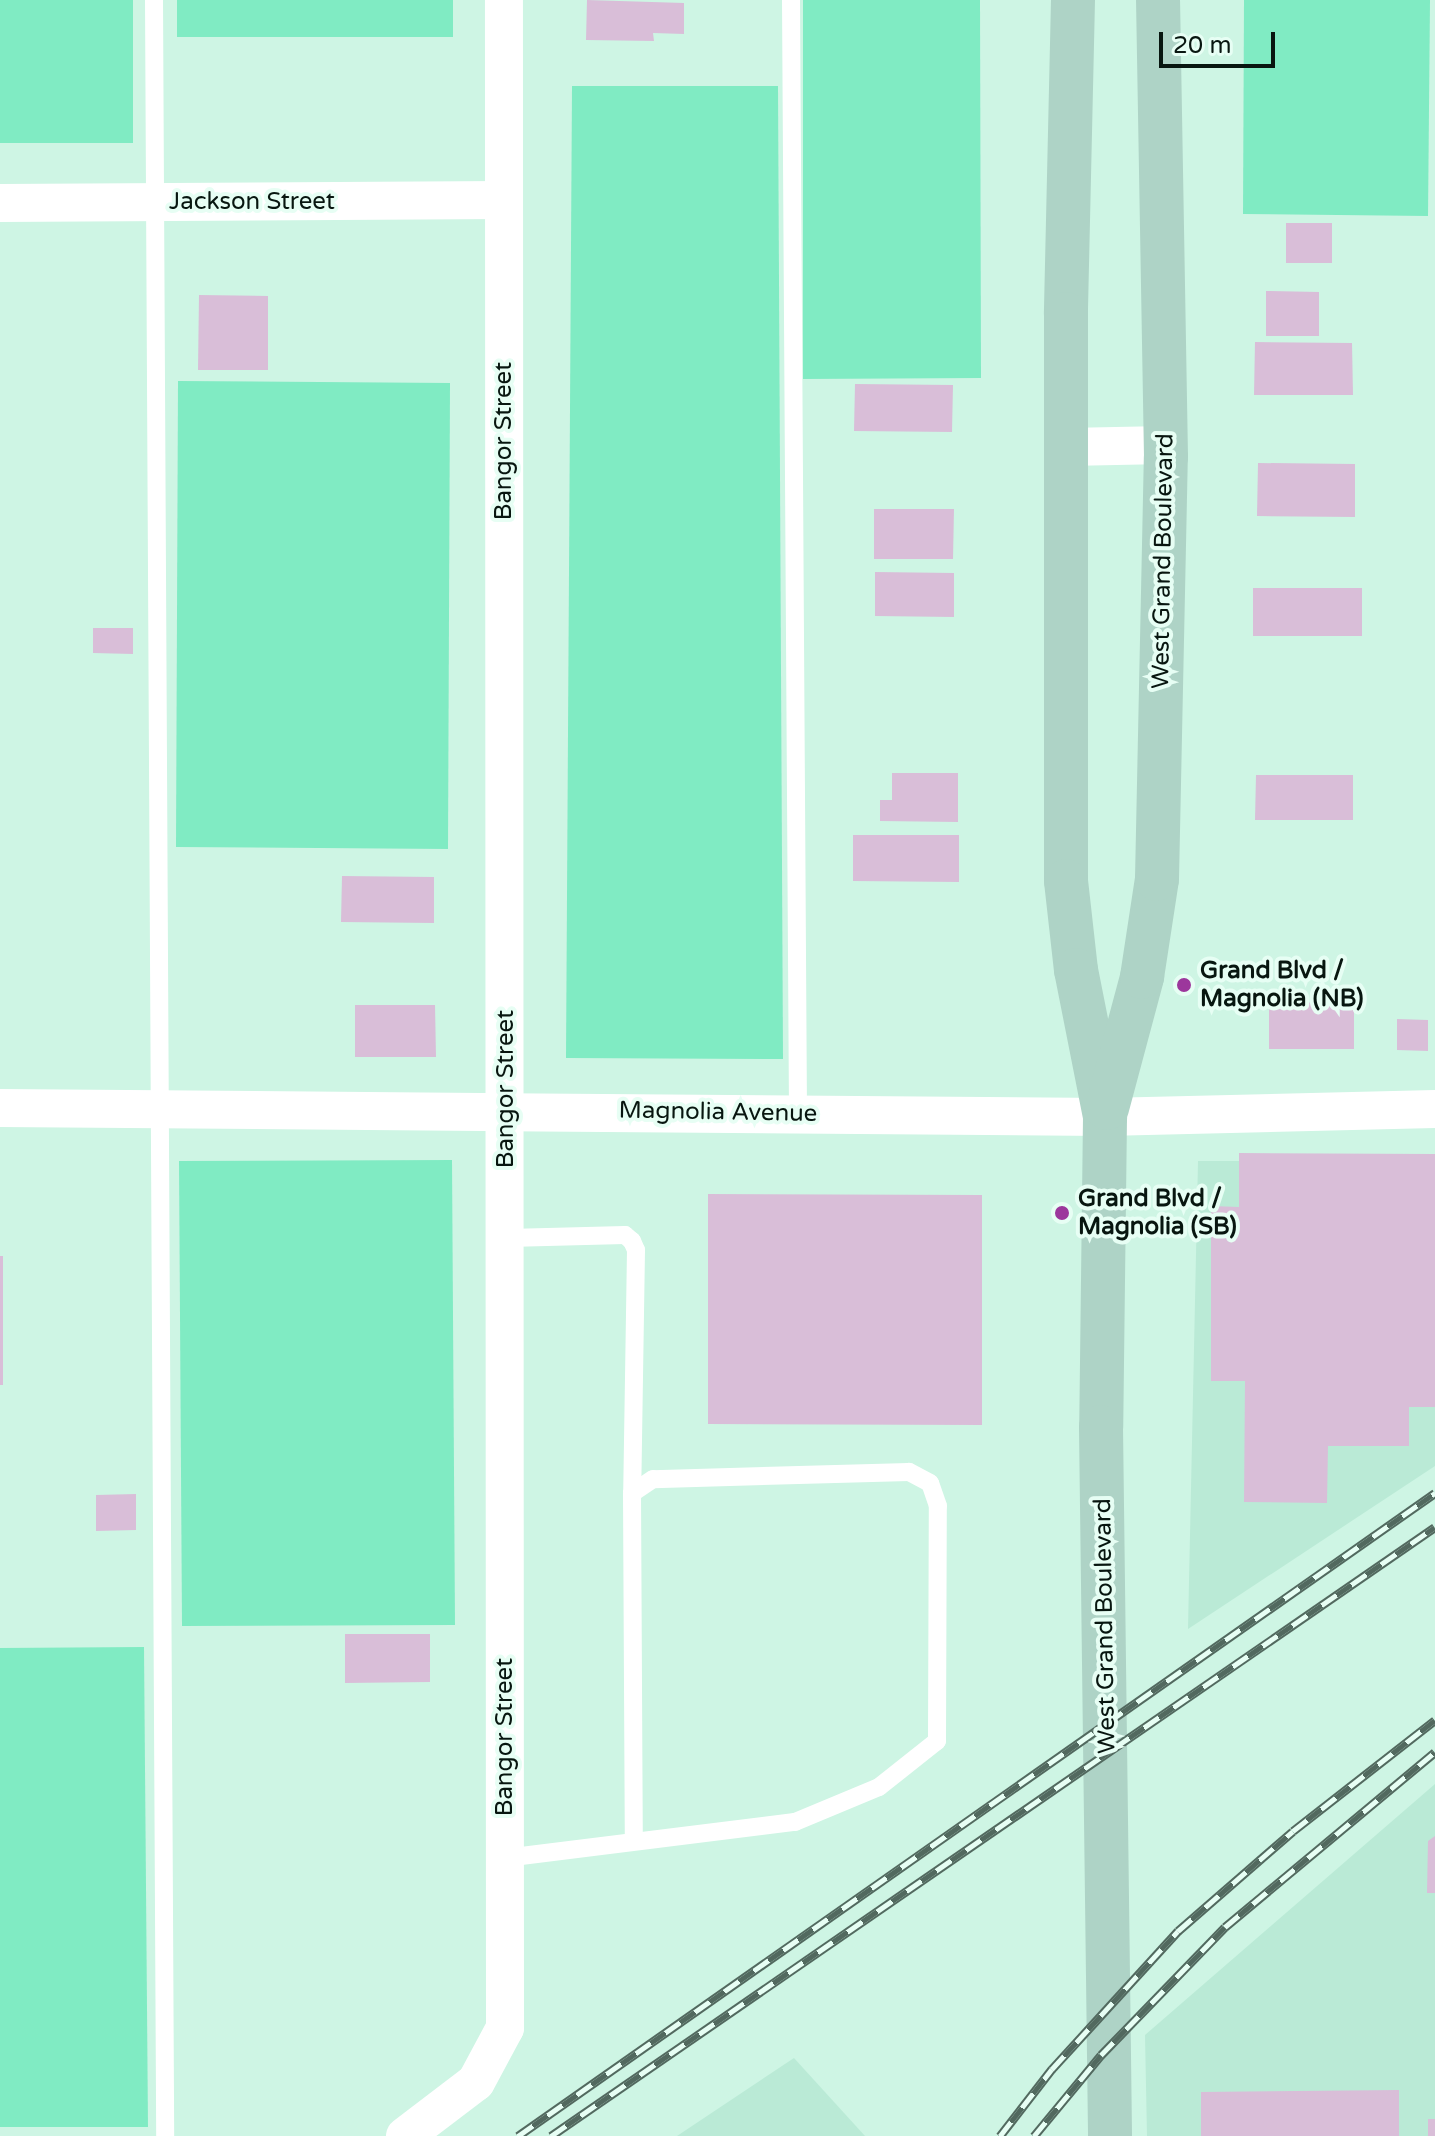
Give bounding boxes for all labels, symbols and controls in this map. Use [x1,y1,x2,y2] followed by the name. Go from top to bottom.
[1163,16,1279,66] scale bar
[1173,31,1231,60] text: 20 m
[169,188,335,216] street label: Jackson Street
[490,362,518,520] street label: Bangor Street
[1146,433,1180,689] street label: West Grand Boulevard
[1200,957,1364,1013] place label: Grand Blvd / Magnolia (NB)
[1175,976,1193,994] marker: Grand Blvd / Magnolia (NB)
[492,1010,520,1168] street label: Bangor Street
[618,1096,818,1128] street label: Magnolia Avenue
[1078,1185,1237,1241] place label: Grand Blvd / Magnolia (SB)
[1053,1204,1071,1222] marker: Grand Blvd / Magnolia (SB)
[1088,1498,1122,1754] street label: West Grand Boulevard
[491,1658,519,1816] street label: Bangor Street

